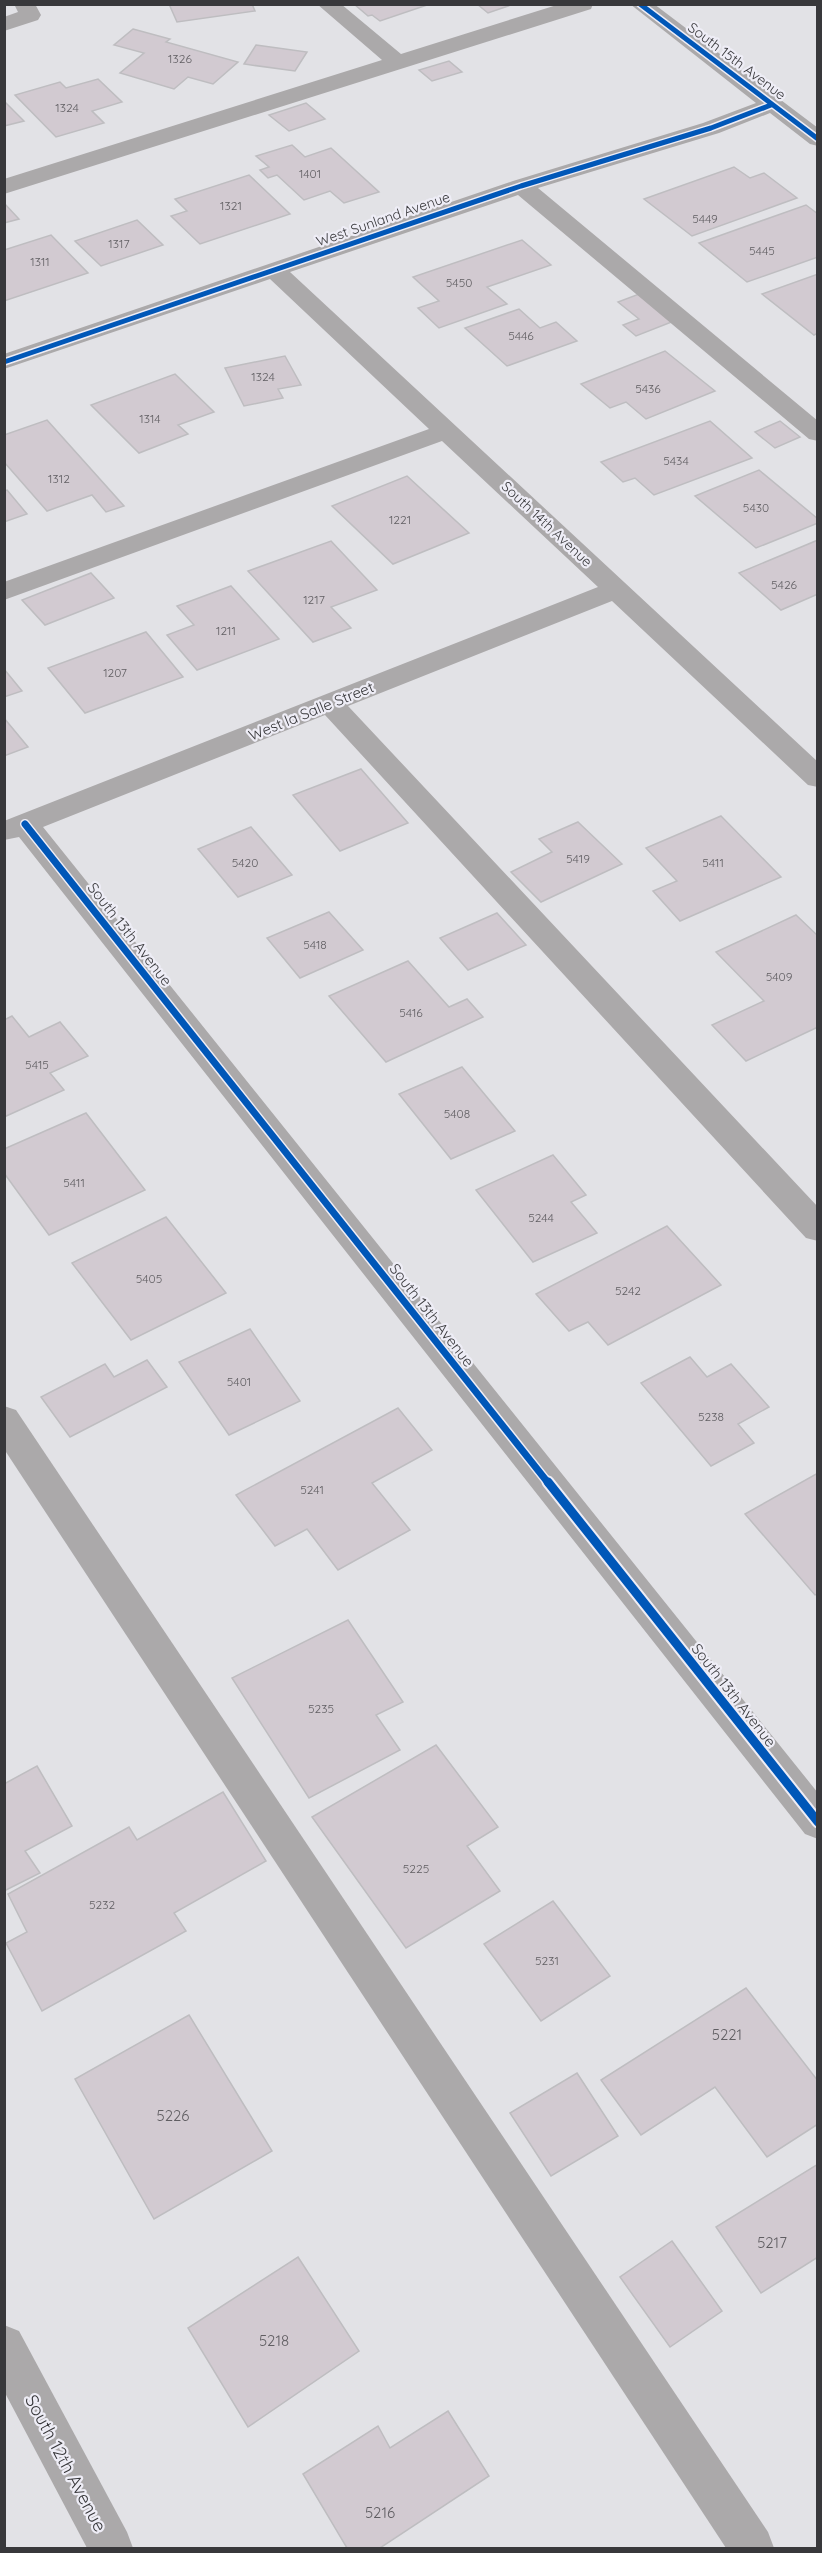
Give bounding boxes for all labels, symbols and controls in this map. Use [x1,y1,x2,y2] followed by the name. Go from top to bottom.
[684,18,790,104] street label: South 15th Avenue
[168,51,192,66] house number: 1326
[55,100,79,115] house number: 1324
[299,166,321,181] house number: 1401
[314,188,452,250] street label: West Sunland Avenue
[220,198,242,213] house number: 1321
[692,211,718,226] house number: 5449
[108,236,130,251] house number: 1317
[749,243,775,258] house number: 5445
[30,254,50,269] house number: 1311
[446,275,472,290] house number: 5450
[508,328,534,343] house number: 5446
[251,369,275,384] house number: 1324
[635,381,661,396] house number: 5436
[139,411,161,426] house number: 1314
[663,453,689,468] house number: 5434
[48,471,70,486] house number: 1312
[498,477,596,571] street label: South 14th Avenue
[743,500,769,515] house number: 5430
[389,512,411,527] house number: 1221
[771,577,798,592] house number: 5426
[303,592,325,607] house number: 1217
[216,623,236,638] house number: 1211
[103,665,127,680] house number: 1207
[246,677,376,745] street label: West la Salle Street
[566,851,590,866] house number: 5419
[232,855,258,870] house number: 5420
[702,855,724,870] house number: 5411
[84,878,176,990] street label: South 13th Avenue
[303,937,327,952] house number: 5418
[766,969,793,984] house number: 5409
[399,1005,423,1020] house number: 5416
[25,1057,49,1072] house number: 5415
[444,1106,470,1121] house number: 5408
[63,1175,85,1190] house number: 5411
[528,1210,554,1225] house number: 5244
[386,1259,478,1371] street label: South 13th Avenue
[136,1271,162,1286] house number: 5405
[615,1283,641,1298] house number: 5242
[227,1374,251,1389] house number: 5401
[698,1409,724,1424] house number: 5238
[300,1482,324,1497] house number: 5241
[688,1639,780,1751] street label: South 13th Avenue
[308,1701,334,1716] house number: 5235
[403,1861,429,1876] house number: 5225
[89,1897,115,1912] house number: 5232
[535,1953,559,1968] house number: 5231
[712,2025,742,2044] house number: 5221
[157,2106,189,2125] house number: 5226
[757,2233,787,2252] house number: 5217
[259,2331,289,2350] house number: 5218
[20,2391,112,2535] street label: South 12th Avenue
[365,2503,395,2522] house number: 5216

